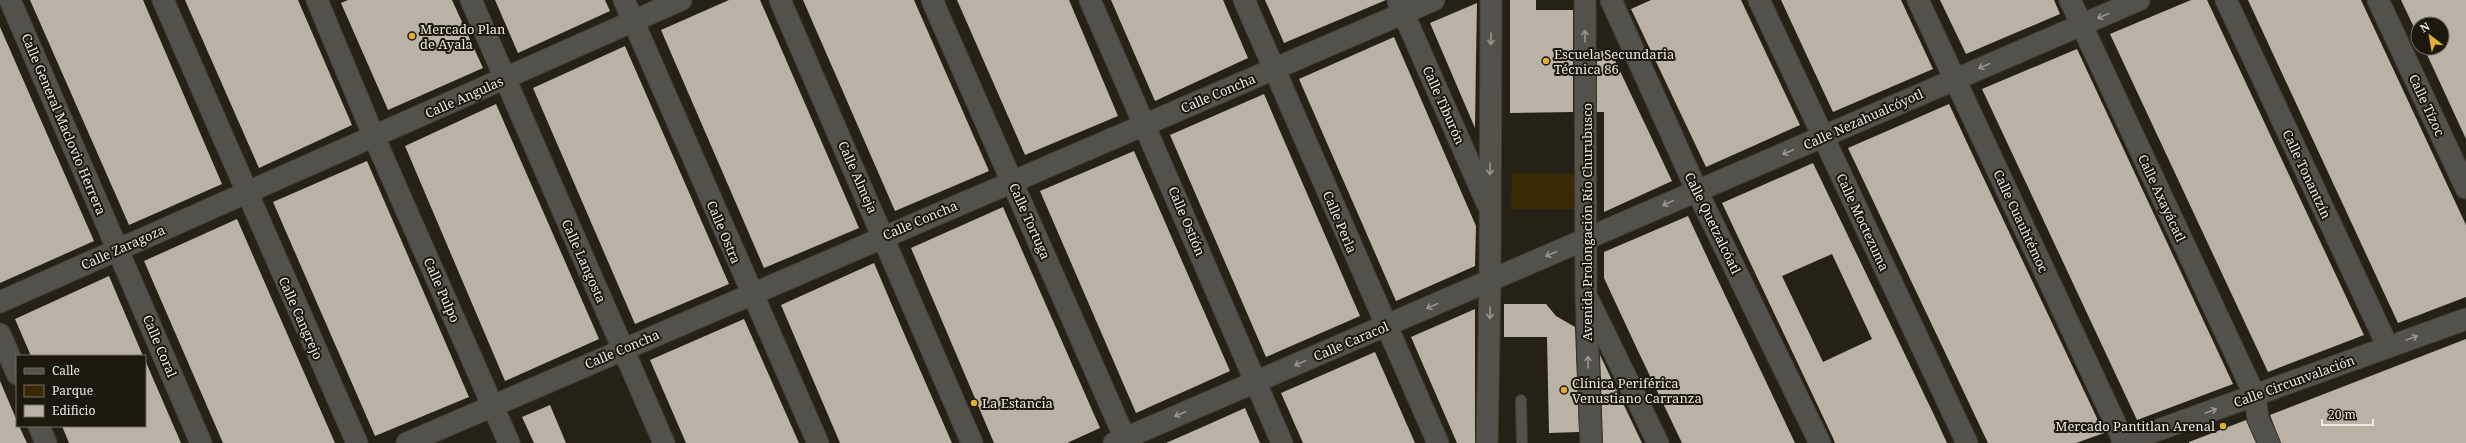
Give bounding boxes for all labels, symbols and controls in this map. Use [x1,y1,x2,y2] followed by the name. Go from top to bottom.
[2098,13,2110,20] one-way arrow
[2410,16,2450,56] north arrow
[2417,18,2432,36] text: N
[420,20,506,53] place label: Mercado Plan de Ayala
[18,30,110,218] street label: Calle General Maclovio Herrera
[1581,30,1589,43] one-way arrow
[407,31,417,41] marker: Mercado Plan de Ayala
[1487,32,1495,45] one-way arrow
[1554,45,1674,78] place label: Escuela Secundaria Técnica 86
[1541,56,1551,66] marker: Escuela Secundaria Técnica 86
[1419,63,1470,148] street label: Calle Tiburón
[1978,63,1990,71] one-way arrow
[1178,69,1258,117] street label: Calle Concha
[2405,71,2449,139] street label: Calle Tízoc
[422,72,506,122] street label: Calle Angulas
[1800,84,1926,154] street label: Calle Nezahualcóyotl
[1578,103,1596,341] street label: Avenida Prolongación Río Churubusco
[2278,127,2336,222] street label: Calle Tonantzín
[834,138,882,216] street label: Calle Almeja
[1782,149,1794,156] one-way arrow
[2134,151,2190,245] street label: Calle Axayácatl
[1486,162,1494,175] one-way arrow
[1989,167,2053,275] street label: Calle Cuauhtémoc
[1681,169,1745,277] street label: Calle Quetzalcóatl
[1832,170,1894,274] street label: Calle Moctezuma
[1005,180,1055,262] street label: Calle Tortuga
[1164,184,1210,259] street label: Calle Ostión
[1319,188,1361,256] street label: Calle Perla
[880,196,960,244] street label: Calle Concha
[703,198,745,266] street label: Calle Ostra
[1663,200,1675,207] one-way arrow
[558,216,610,306] street label: Calle Langosta
[78,220,168,274] street label: Calle Zaragoza
[1546,251,1558,258] one-way arrow
[420,255,464,325] street label: Calle Pulpo
[275,274,327,362] street label: Calle Cangrejo
[1426,303,1438,310] one-way arrow
[1486,306,1494,319] one-way arrow
[139,312,181,380] street label: Calle Coral
[1311,317,1391,365] street label: Calle Caracol
[582,325,662,373] street label: Calle Concha
[2406,334,2418,342] one-way arrow
[2231,351,2358,411] street label: Calle Circunvalación
[16,355,146,427] legend
[1584,356,1592,369] one-way arrow
[1294,360,1306,367] one-way arrow
[52,362,80,379] text: Calle
[1572,374,1702,407] place label: Clínica Periférica Venustiano Carranza
[52,382,93,399] text: Parque
[1559,385,1569,395] marker: Clínica Periférica Venustiano Carranza
[982,394,1053,412] place label: La Estancia
[969,398,979,408] marker: La Estancia
[2322,401,2373,427] scale bar
[52,402,95,419] text: Edificio
[2328,406,2356,423] text: 20 m
[2204,407,2217,414] one-way arrow
[1175,411,1187,419] one-way arrow
[2055,417,2215,435] place label: Mercado Pantitlan Arenal
[2218,421,2228,431] marker: Mercado Pantitlan Arenal

